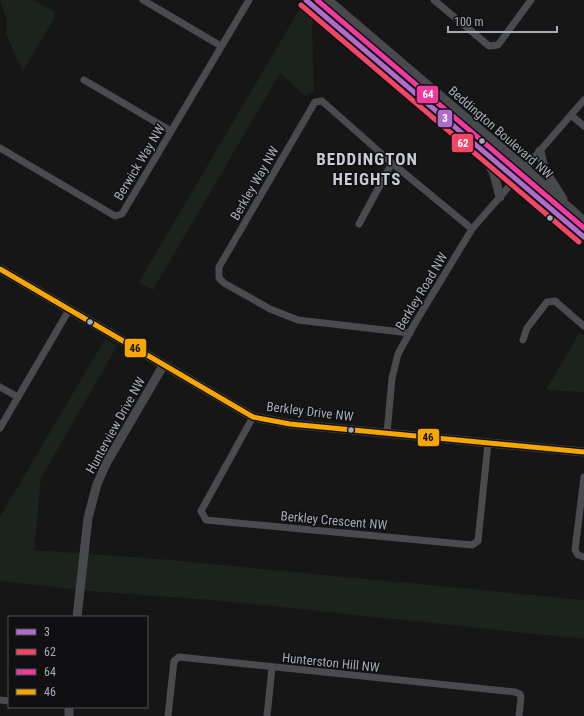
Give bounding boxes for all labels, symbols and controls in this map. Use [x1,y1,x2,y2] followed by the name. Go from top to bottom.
[448,8,557,34] scale bar
[454,15,484,29] text: 100 m
[446,83,556,182] street label: Beddington Boulevard NW
[416,85,439,104] line badge: 64
[422,88,434,101] text: 64
[437,109,453,128] line badge: 3
[442,112,448,125] text: 3
[111,122,168,203] street label: Berwick Way NW
[451,133,474,153] line badge: 62
[477,136,487,146] unlabelled marker
[457,137,469,150] text: 62
[227,144,282,223] street label: Berkley Way NW
[316,149,418,189] district label: BEDDINGTON HEIGHTS
[545,213,555,223] unlabelled marker
[392,250,450,333] street label: Berkley Road NW
[85,317,95,327] unlabelled marker
[124,338,147,358] line badge: 46
[129,342,141,355] text: 46
[83,374,148,476] street label: Hunterview Drive NW
[266,399,354,424] street label: Berkley Drive NW
[346,425,356,435] unlabelled marker
[417,428,440,447] line badge: 46
[422,431,434,444] text: 46
[280,508,388,533] street label: Berkley Crescent NW
[8,616,148,708] legend
[44,625,50,639] text: 3
[44,645,56,659] text: 62
[281,650,381,675] street label: Hunterston Hill NW
[44,665,56,679] text: 64
[44,685,56,699] text: 46

